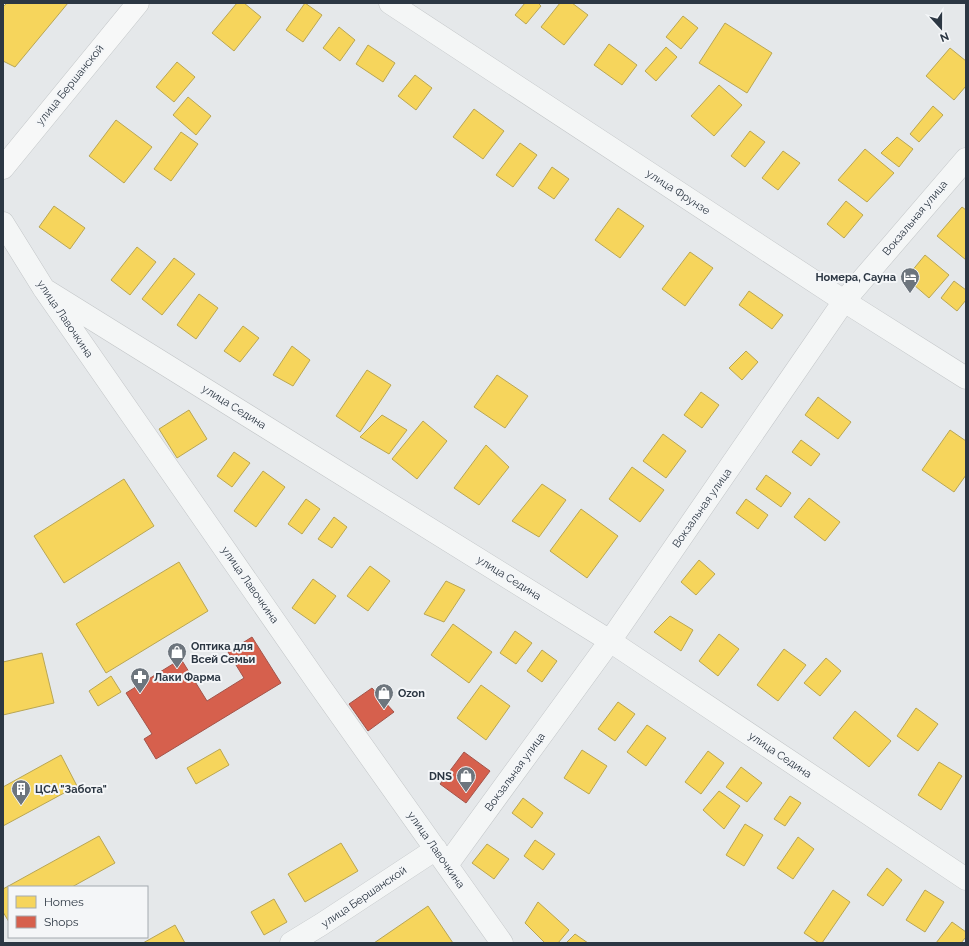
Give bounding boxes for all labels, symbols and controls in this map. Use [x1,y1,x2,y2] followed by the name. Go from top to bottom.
[921,8,961,48] north arrow
[938,29,951,44] text: N
[33,42,107,128] street label: улица Бершанской
[644,167,713,218] street label: улица Фрунзе
[880,178,950,258] street label: Вокзальная улица
[899,266,921,294] hotel icon: Номера, Сауна
[816,271,896,284] place label: Номера, Сауна
[34,278,96,360] street label: улица Лавочкина
[199,382,269,432] street label: улица Седина
[670,466,734,550] street label: Вокзальная улица
[219,544,281,626] street label: улица Лавочкина
[474,553,544,603] street label: улица Седина
[191,640,256,666] place label: Оптика для Всей Семьи
[166,641,188,669] shop icon: Оптика для Всей Семьи
[129,666,151,694] pharmacy icon: Лаки Фарма
[154,671,221,684] place label: Лаки Фарма
[373,682,395,710] shop icon: Ozon
[398,687,425,700] place label: Ozon
[746,729,814,781] street label: улица Седина
[482,730,548,814] street label: Вокзальная улица
[455,765,477,793] shop icon: DNS
[429,770,452,783] place label: DNS
[10,778,32,806] building icon: ЦСА "Забота"
[35,783,107,796] place label: ЦСА "Забота"
[405,809,467,891] street label: улица Лавочкина
[319,864,409,930] street label: улица Бершанской
[8,886,148,938] legend
[44,895,84,909] text: Homes
[44,915,79,929] text: Shops

